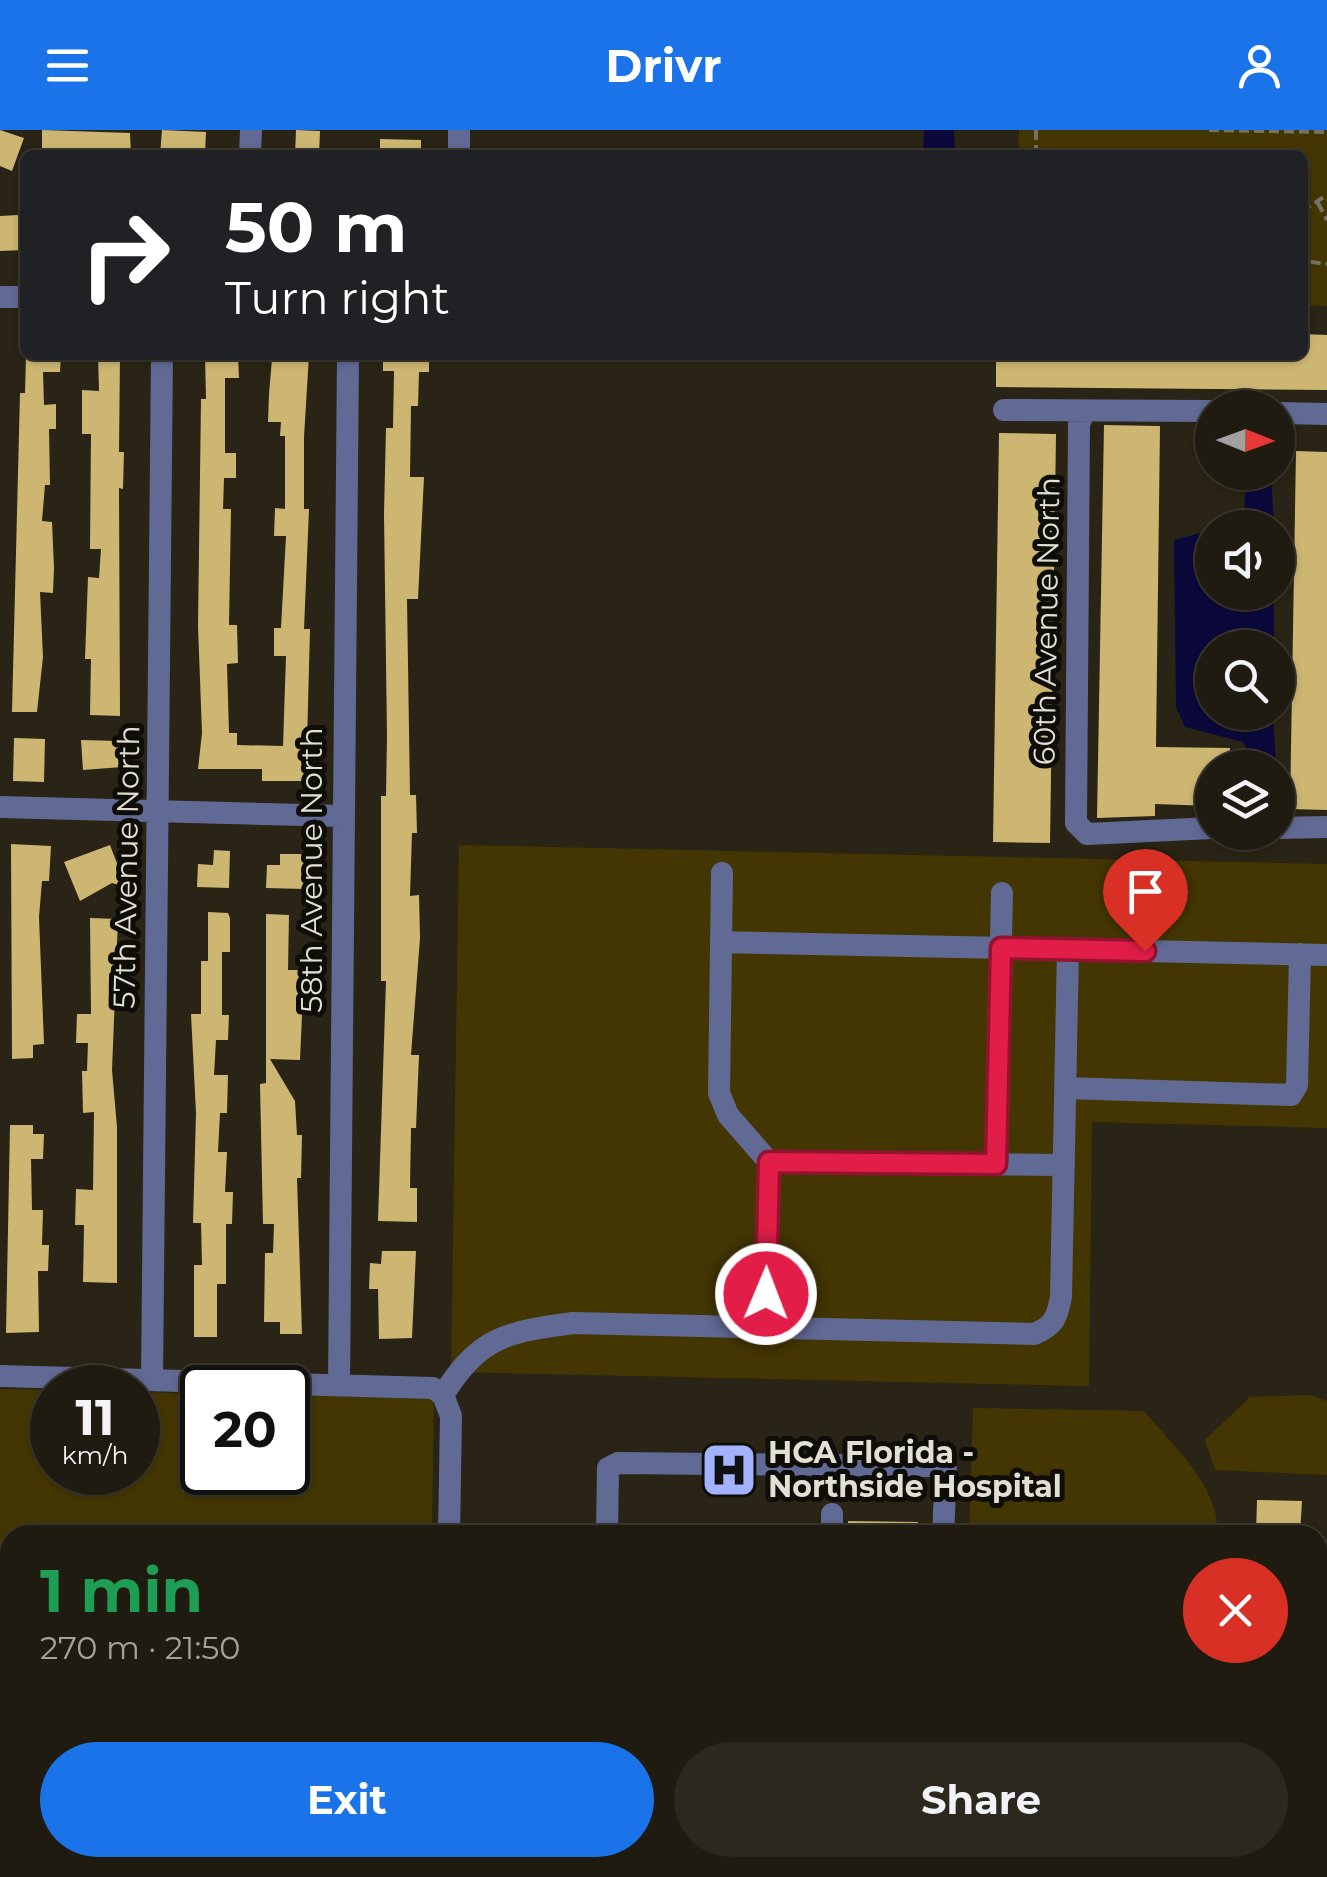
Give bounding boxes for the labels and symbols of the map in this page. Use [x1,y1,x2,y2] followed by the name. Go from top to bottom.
[1195,390,1295,490] north arrow
[1025,477,1068,765] street label: 60th Avenue North
[106,725,147,1009] street label: 57th Avenue North
[293,727,330,1013] street label: 58th Avenue North
[1103,849,1188,952] pin
[714,1242,818,1346] position arrow
[180,1365,310,1495] speed limit sign: 20
[768,1434,1062,1505] place label: HCA Florida - Northside Hospital
[699,1440,759,1500] hospital icon: HCA Florida - Northside Hospital

